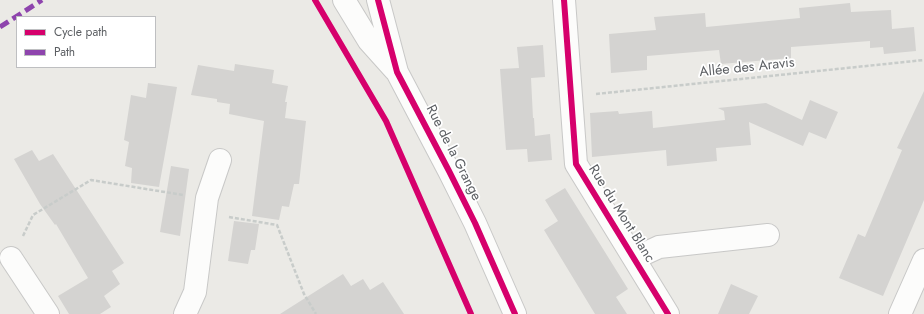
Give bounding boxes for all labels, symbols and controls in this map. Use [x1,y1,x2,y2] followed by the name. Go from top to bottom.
[16,16,156,68] legend
[54,23,107,41] text: Cycle path
[54,43,75,61] text: Path
[699,55,795,81] street label: Allée des Aravis
[422,102,484,204] street label: Rue de la Grange
[584,162,658,266] street label: Rue du Mont Blanc

